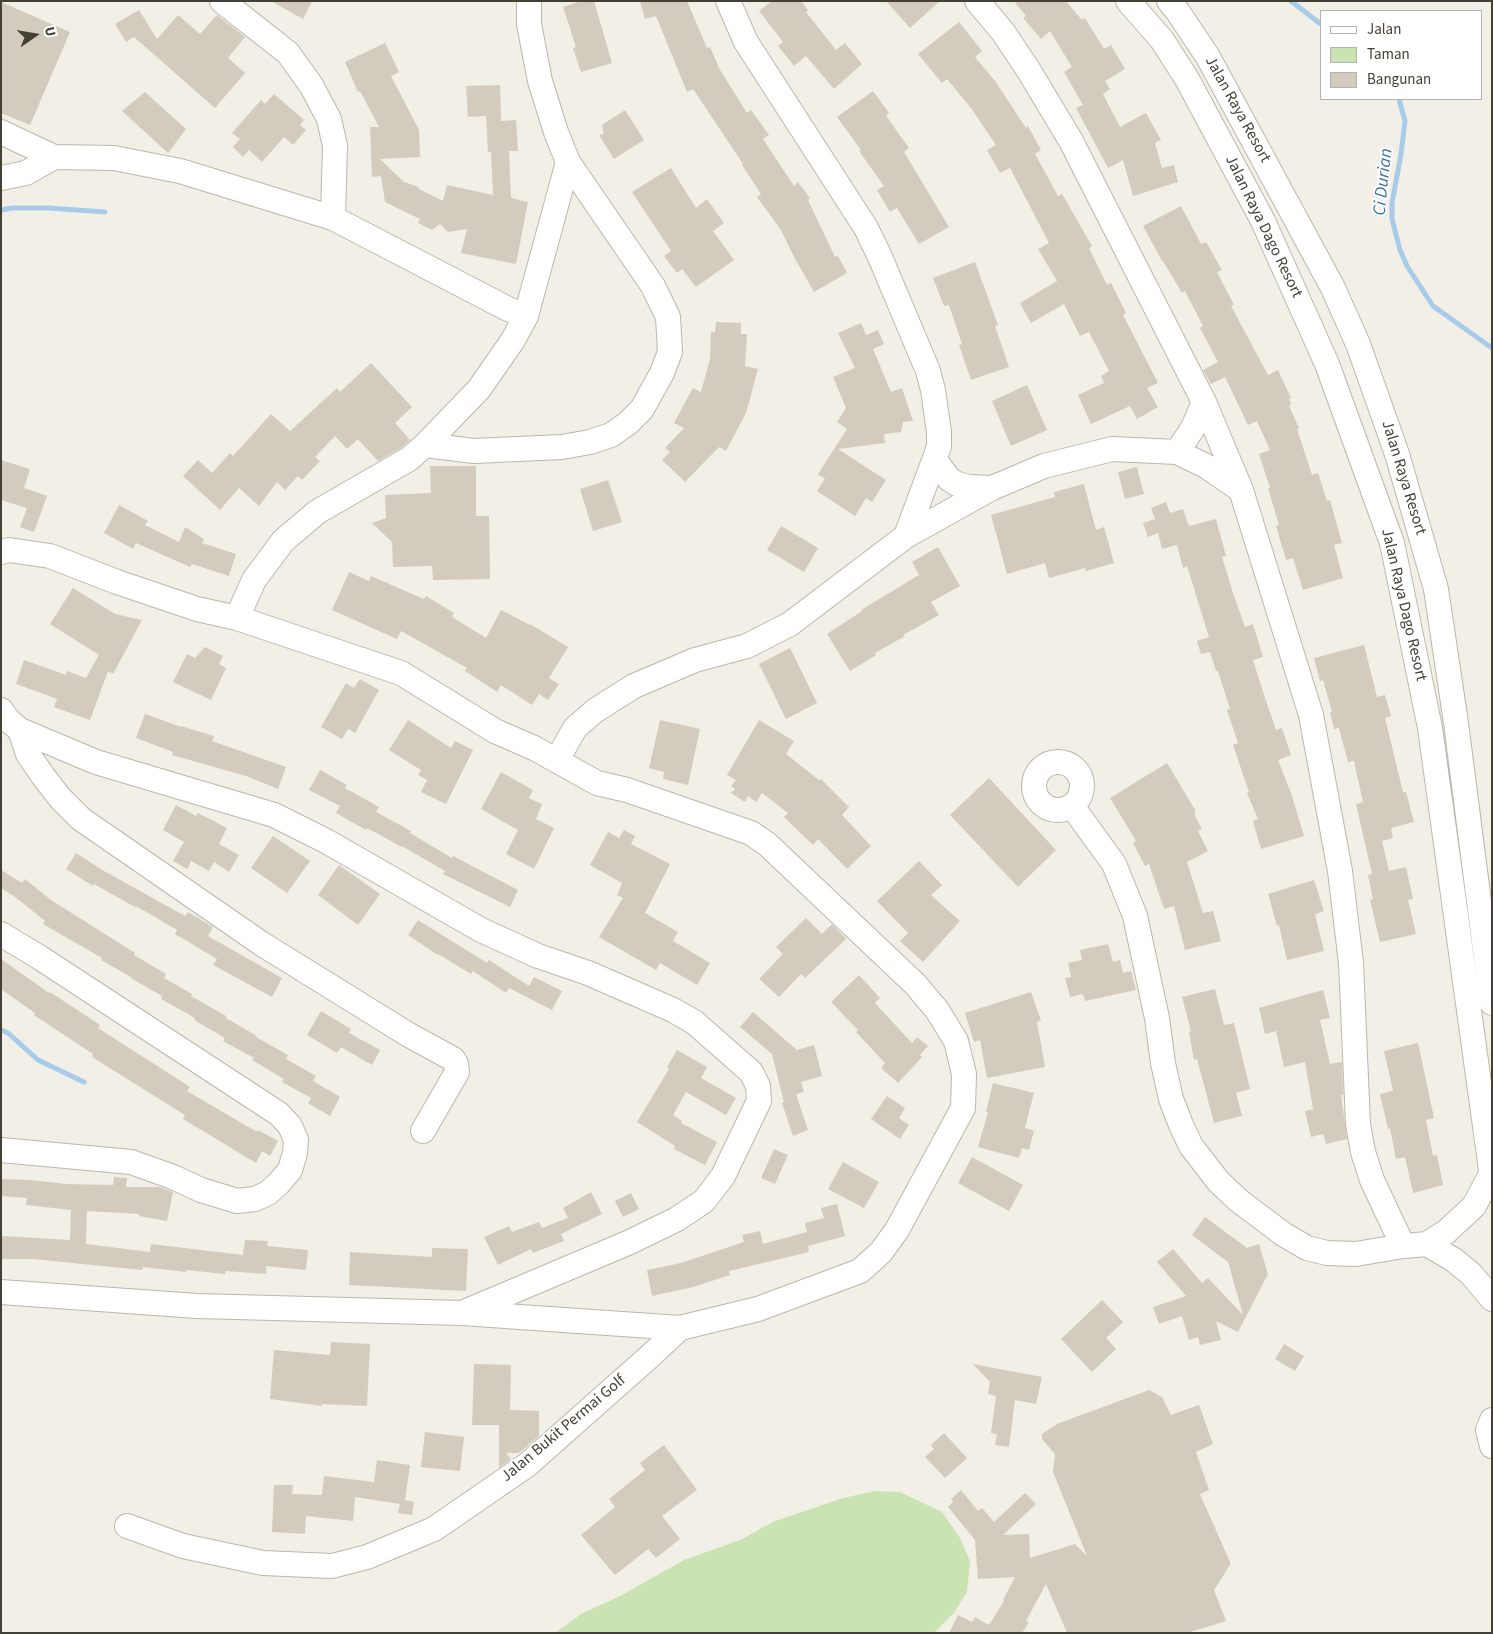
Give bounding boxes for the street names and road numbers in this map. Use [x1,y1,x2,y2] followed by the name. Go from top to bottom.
[1200,53,1274,167] street label: Jalan Raya Resort
[1220,153,1306,301] street label: Jalan Raya Dago Resort
[1376,419,1430,537] street label: Jalan Raya Resort
[1376,527,1430,683] street label: Jalan Raya Dago Resort
[498,1371,630,1487] street label: Jalan Bukit Permai Golf

